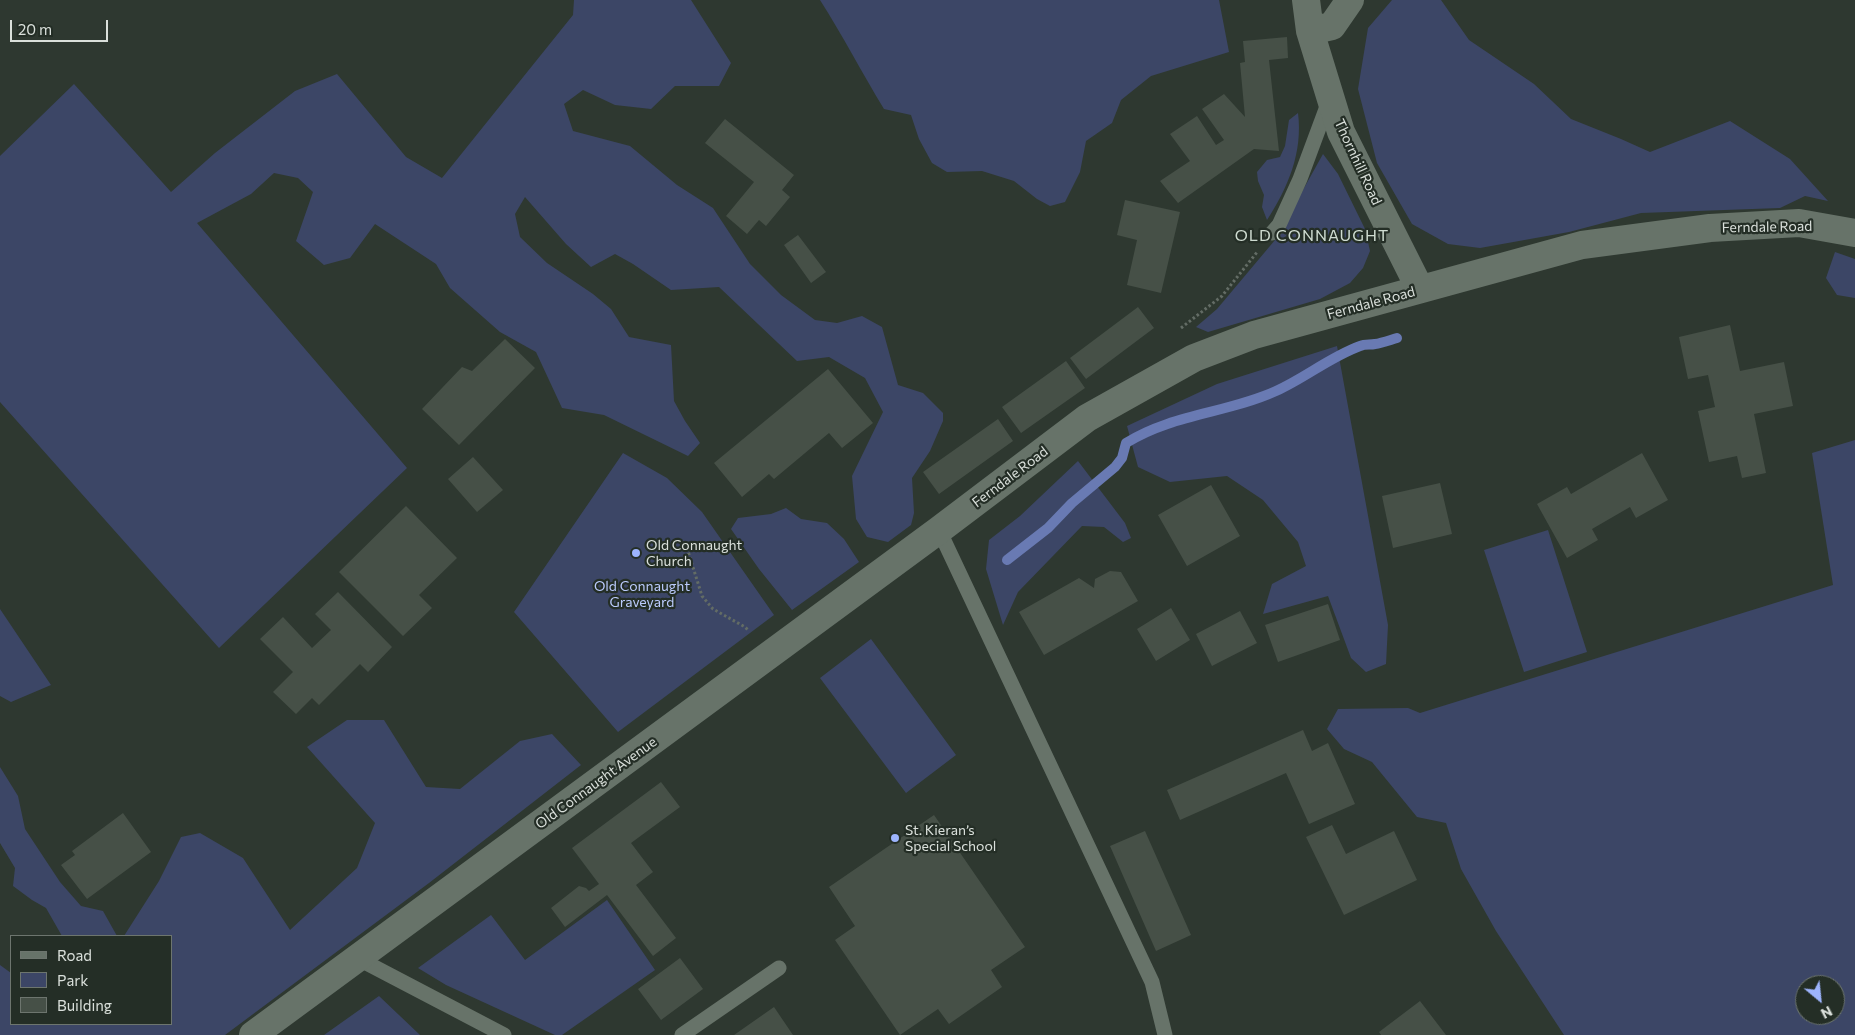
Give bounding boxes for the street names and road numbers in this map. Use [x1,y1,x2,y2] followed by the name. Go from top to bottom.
[1331,116,1385,208] street label: Thornhill Road
[1722,218,1812,236] street label: Ferndale Road
[1325,283,1417,323] street label: Ferndale Road
[969,443,1051,511] street label: Ferndale Road
[532,733,660,833] street label: Old Connaught Avenue

